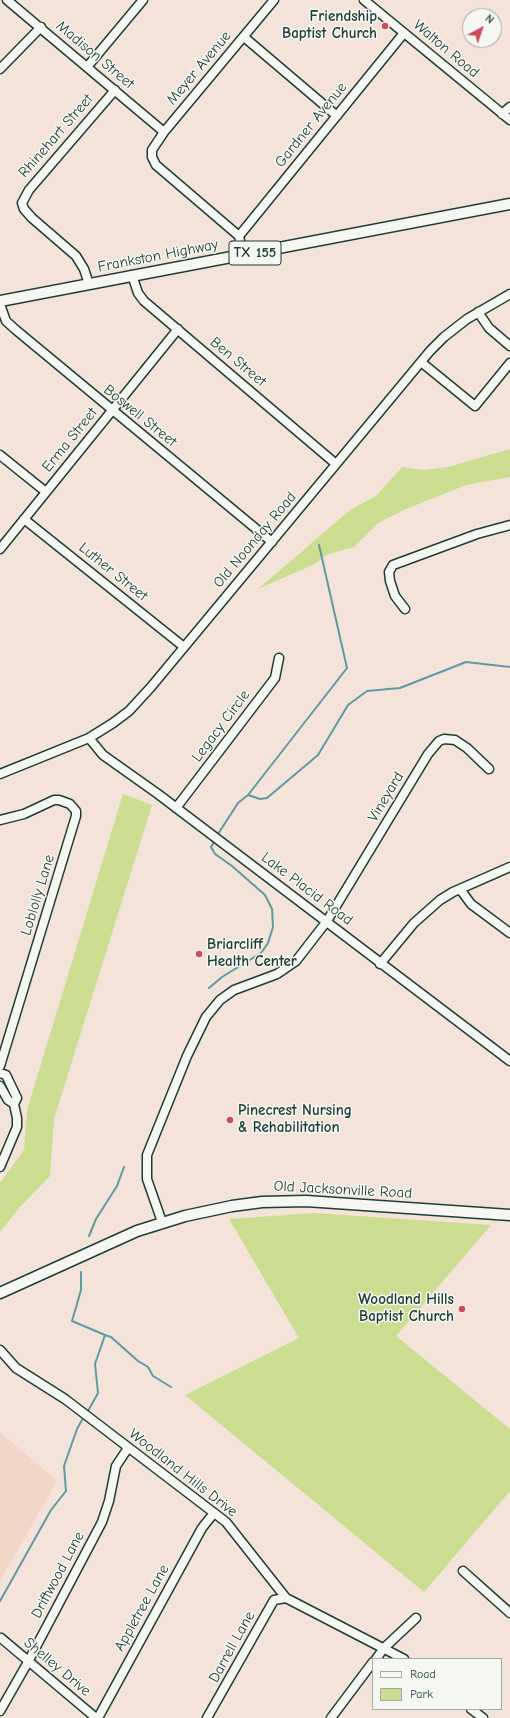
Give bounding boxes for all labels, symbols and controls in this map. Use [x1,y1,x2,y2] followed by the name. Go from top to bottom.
[282,8,377,43] place label: Friendship Baptist Church
[462,8,502,48] north arrow
[482,12,496,26] text: N
[409,16,483,82] street label: Walton Road
[52,17,138,93] street label: Madison Street
[380,21,390,31] marker: Friendship Baptist Church
[163,27,235,109] street label: Meyer Avenue
[271,79,351,171] street label: Gardner Avenue
[15,91,97,181] street label: Rhinehart Street
[96,235,220,277] street label: Frankston Highway
[229,241,281,265] road number: TX 155
[206,333,270,391] street label: Ben Street
[100,381,180,451] street label: Boswell Street
[39,404,101,476] street label: Erma Street
[210,488,300,592] street label: Old Noonday Road
[75,539,151,605] street label: Luther Street
[188,686,254,766] street label: Legacy Circle
[364,769,408,825] street label: Vineyard
[258,849,356,929] street label: Lake Placid Road
[17,852,59,938] street label: Loblolly Lane
[207,936,297,971] place label: Briarcliff Health Center
[194,949,204,959] marker: Briarcliff Health Center
[238,1102,352,1137] place label: Pinecrest Nursing & Rehabilitation
[225,1115,235,1125] marker: Pinecrest Nursing & Rehabilitation
[273,1177,413,1203] street label: Old Jacksonville Road
[358,1291,454,1326] place label: Woodland Hills Baptist Church
[457,1304,467,1314] marker: Woodland Hills Baptist Church
[125,1425,241,1521] street label: Woodland Hills Drive
[28,1529,88,1621] street label: Driftwood Lane
[111,1562,173,1654] street label: Appletree Lane
[205,1608,259,1686] street label: Darrell Lane
[20,1634,94,1700] street label: Shelley Drive
[372,1658,502,1710] legend
[410,1667,436,1681] text: Road
[410,1687,433,1701] text: Park

